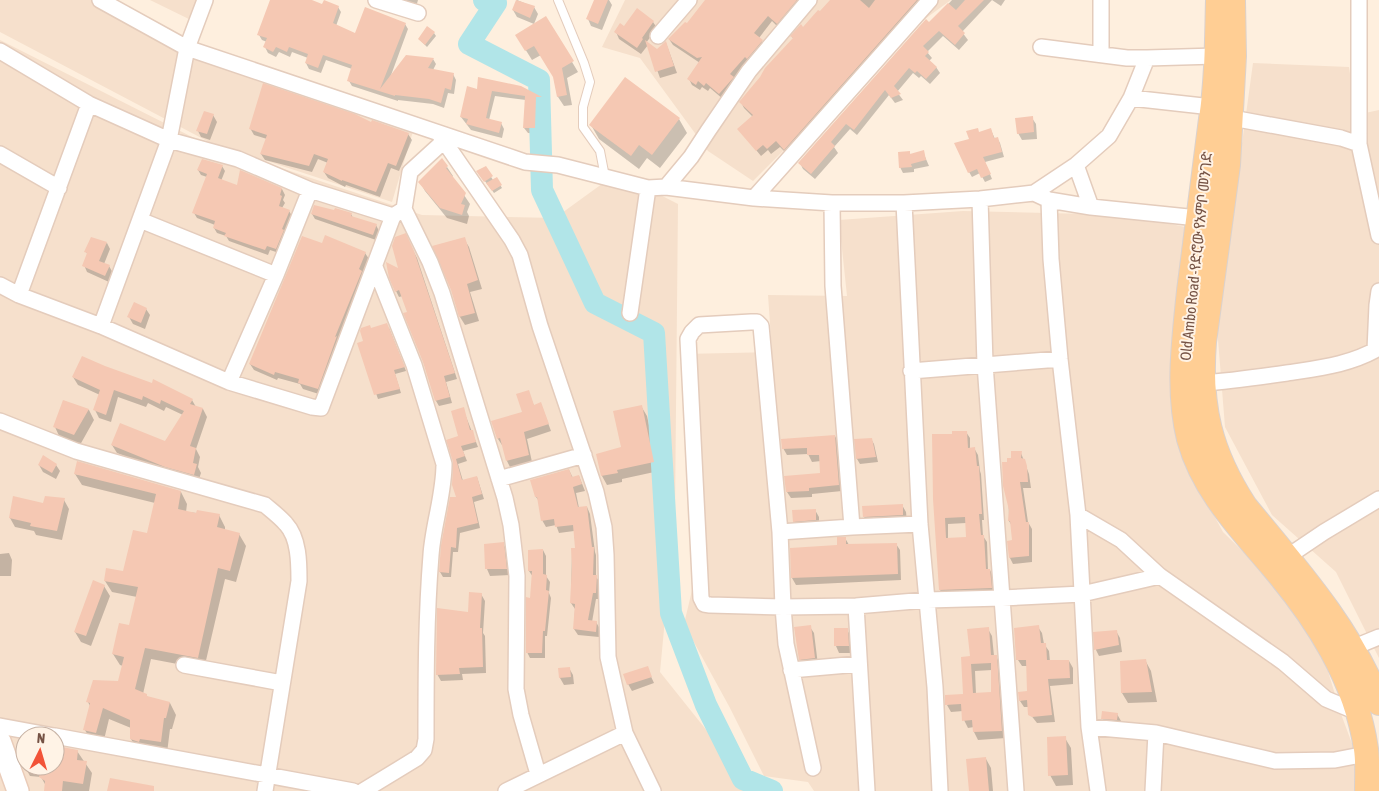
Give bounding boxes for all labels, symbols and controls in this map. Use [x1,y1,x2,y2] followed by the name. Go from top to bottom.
[1177,150,1215,361] street label: Old Ambo Road -የድሮው የአምቦ መንገድ
[15,726,65,776] north arrow
[36,730,46,746] text: N

